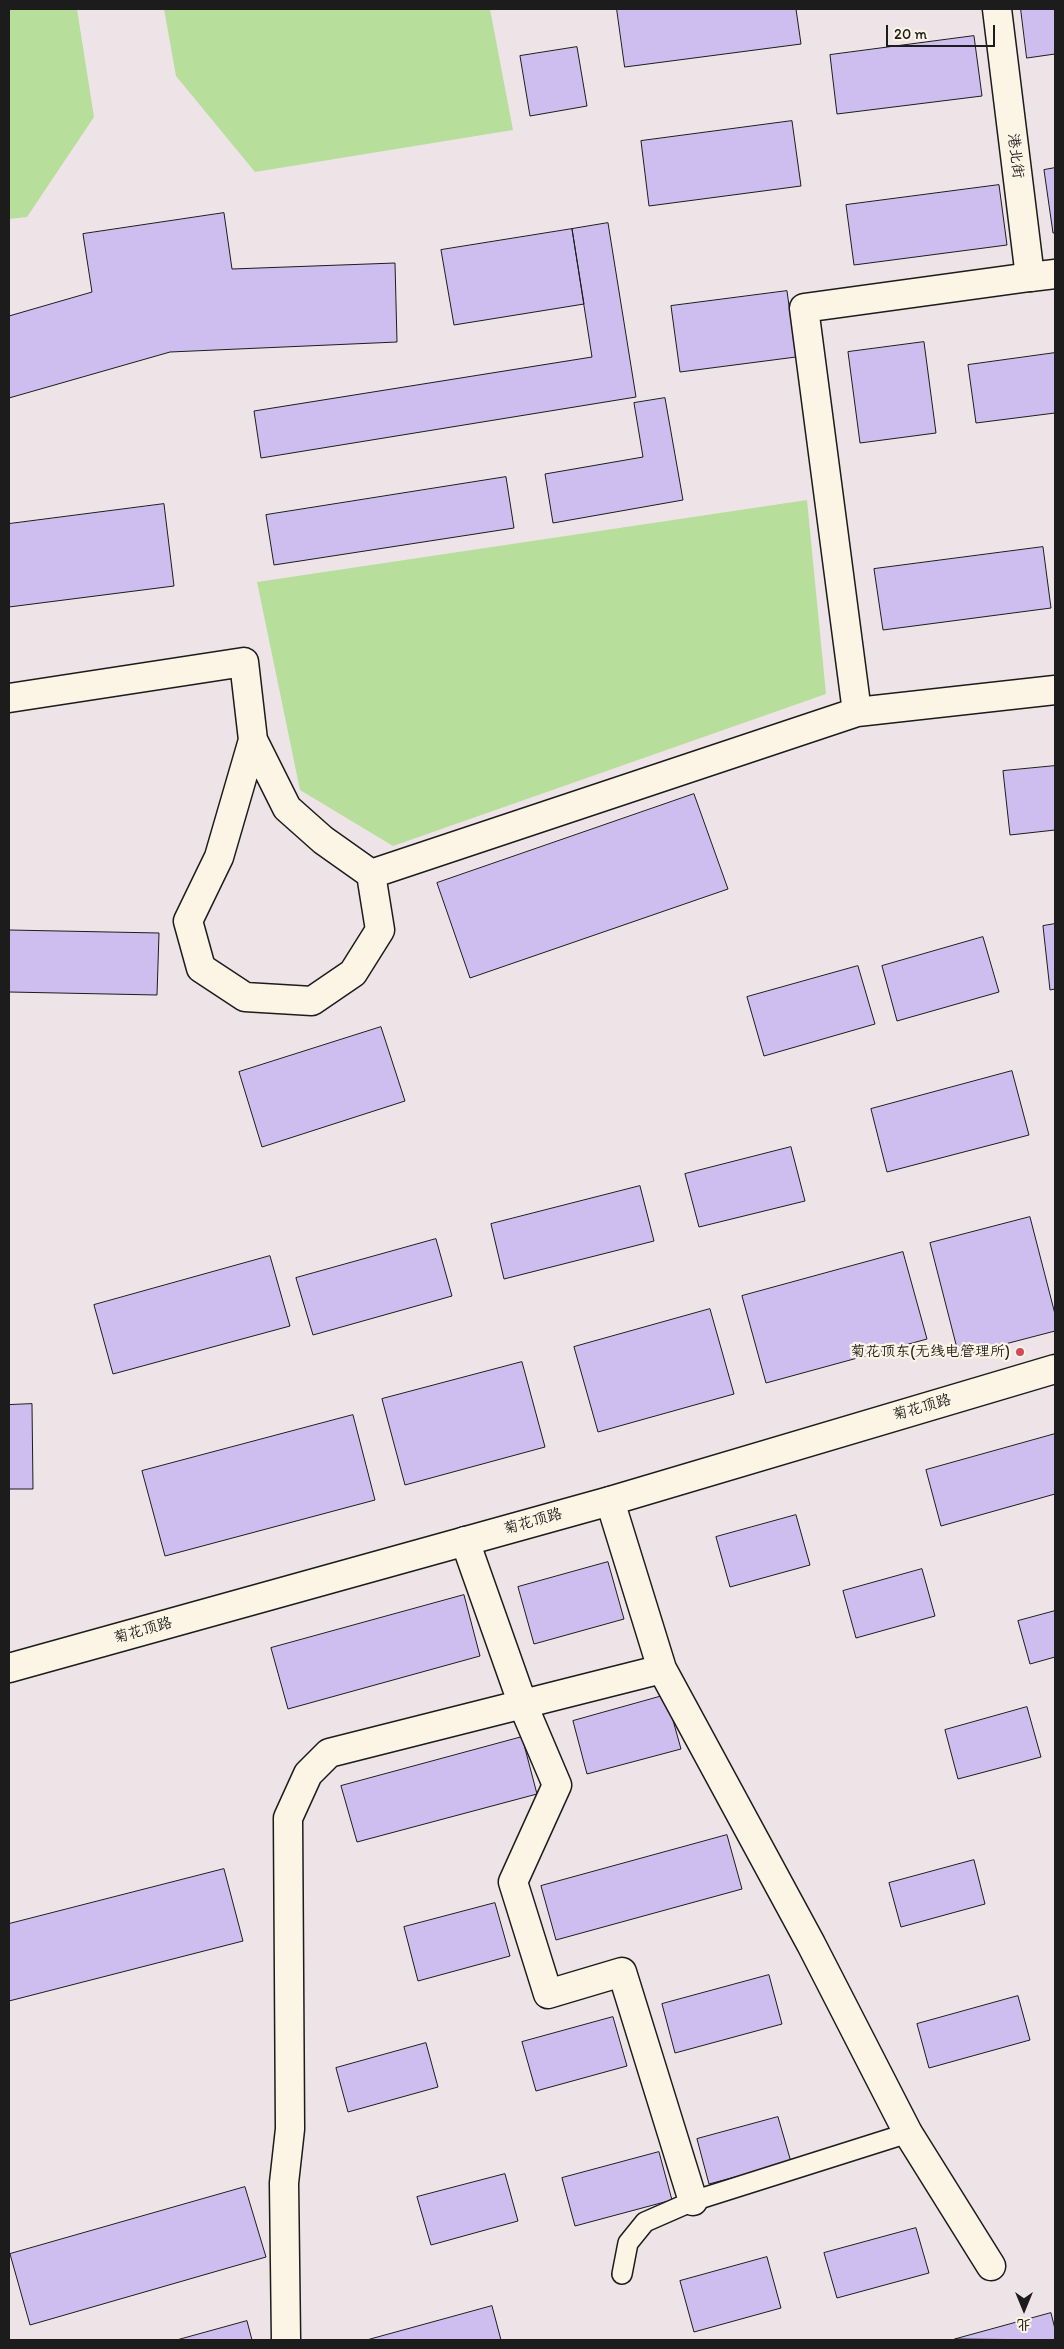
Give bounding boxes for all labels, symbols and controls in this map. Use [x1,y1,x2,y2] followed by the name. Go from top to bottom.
[889,15,998,47] scale bar
[894,25,927,43] text: 20 m
[1003,133,1027,179] street label: 港北街
[850,1343,1010,1361] place label: 菊花顶东(无线电管理所)
[1014,1346,1026,1358] marker: 菊花顶东(无线电管理所)
[891,1391,953,1425] street label: 菊花顶路
[502,1505,564,1539] street label: 菊花顶路
[112,1614,174,1648] street label: 菊花顶路
[999,2284,1049,2334] north arrow
[1017,2316,1031,2333] text: 北

